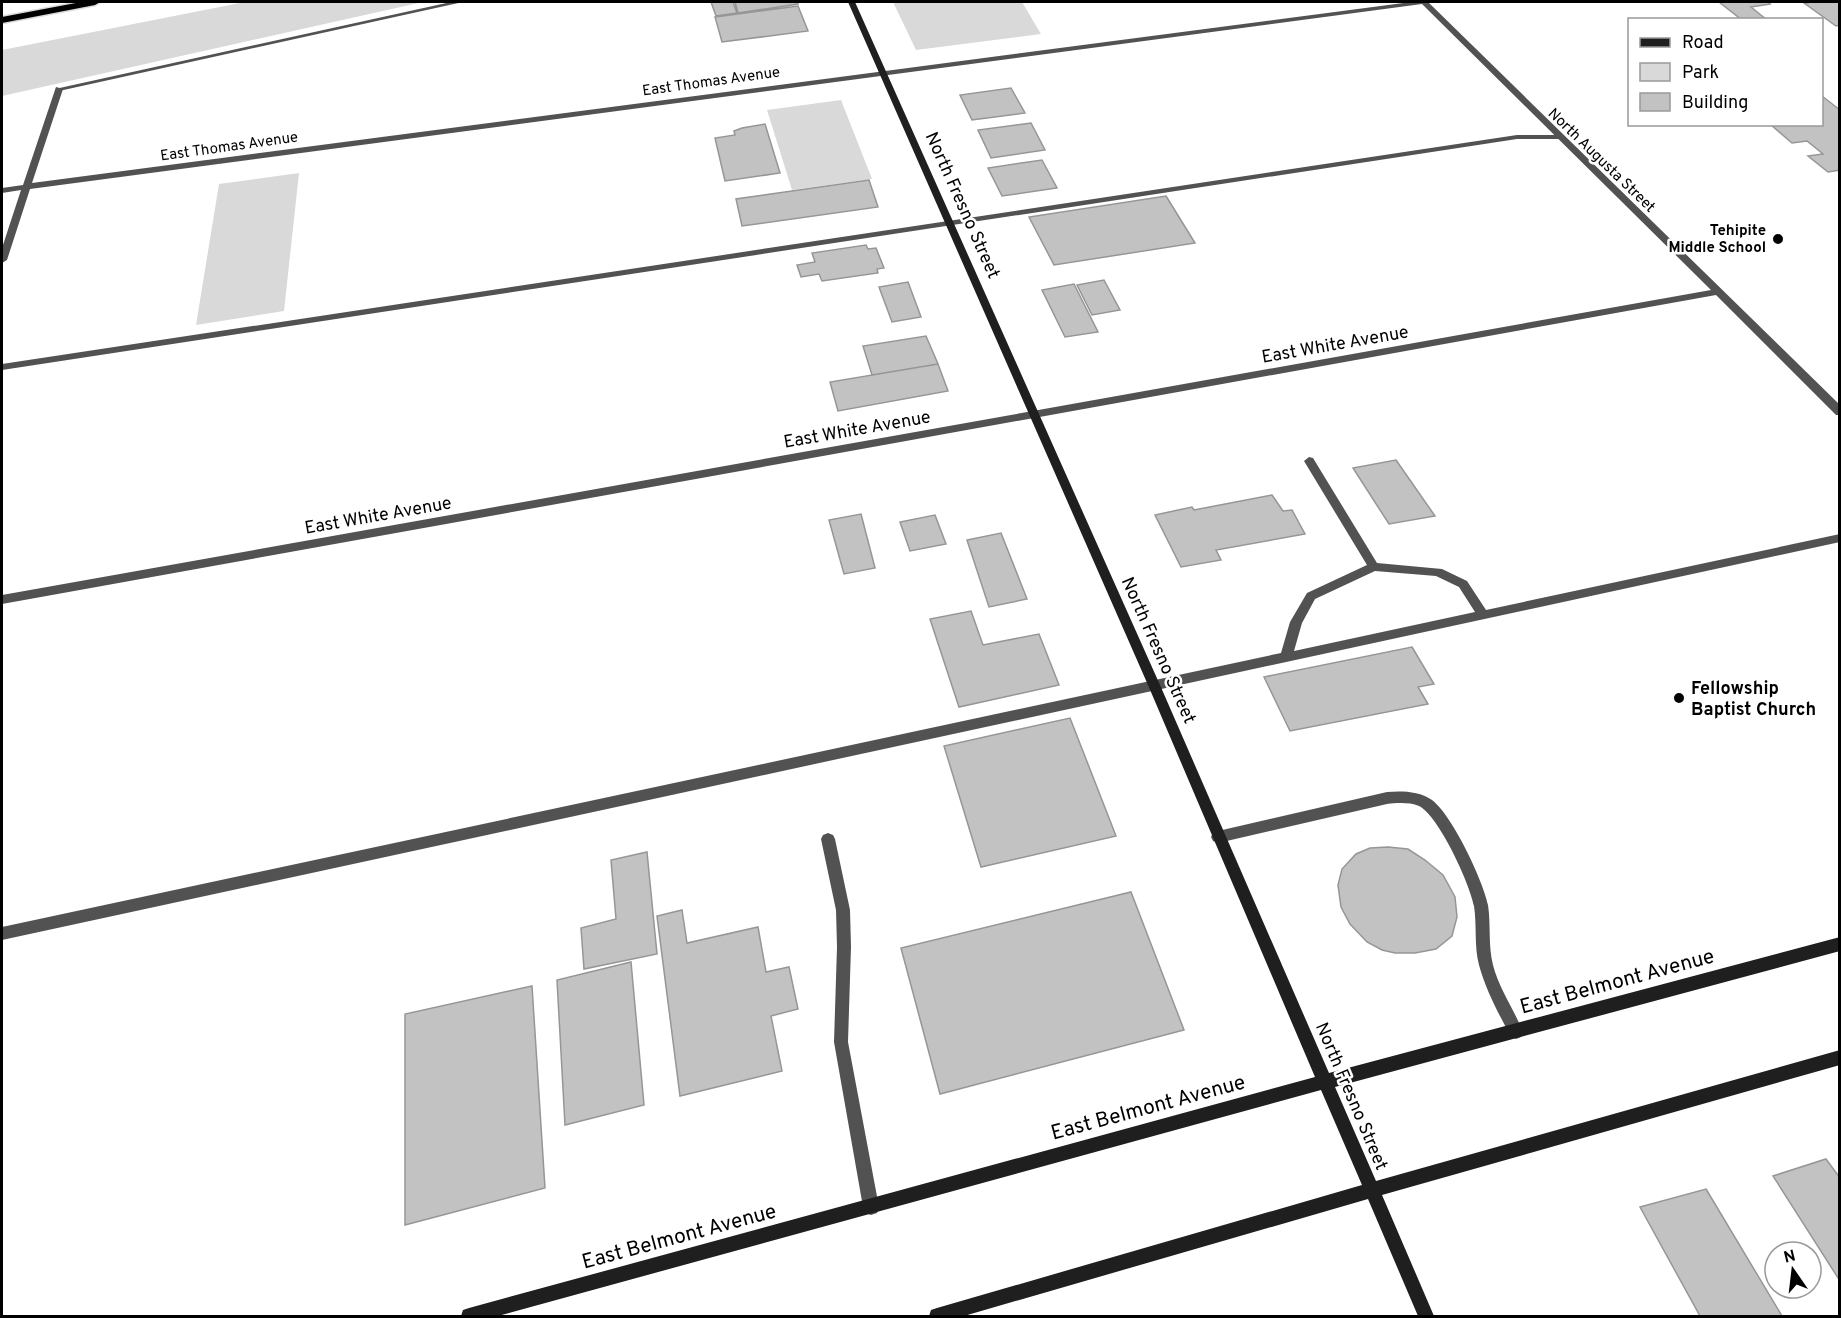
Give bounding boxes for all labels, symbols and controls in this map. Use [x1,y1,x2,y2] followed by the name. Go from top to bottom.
[1628,18,1823,126] legend
[1682,32,1724,55] text: Road
[1682,62,1719,85] text: Park
[641,63,781,102] street label: East Thomas Avenue
[1682,92,1748,115] text: Building
[1543,105,1659,217] street label: North Augusta Street
[159,128,299,167] street label: East Thomas Avenue
[919,129,1004,283] street label: North Fresno Street
[1668,222,1766,258] place label: Tehipite Middle School
[1771,232,1785,246] marker: Tehipite Middle School
[1260,321,1411,370] street label: East White Avenue
[782,406,933,455] street label: East White Avenue
[303,492,454,541] street label: East White Avenue
[1115,574,1200,728] street label: North Fresno Street
[1691,678,1816,722] place label: Fellowship Baptist Church
[1672,691,1686,705] marker: Fellowship Baptist Church
[1517,943,1718,1021] street label: East Belmont Avenue
[1309,1019,1392,1174] street label: North Fresno Street
[1048,1069,1249,1147] street label: East Belmont Avenue
[579,1198,780,1276] street label: East Belmont Avenue
[1763,1240,1823,1300] north arrow
[1782,1246,1798,1268] text: N

